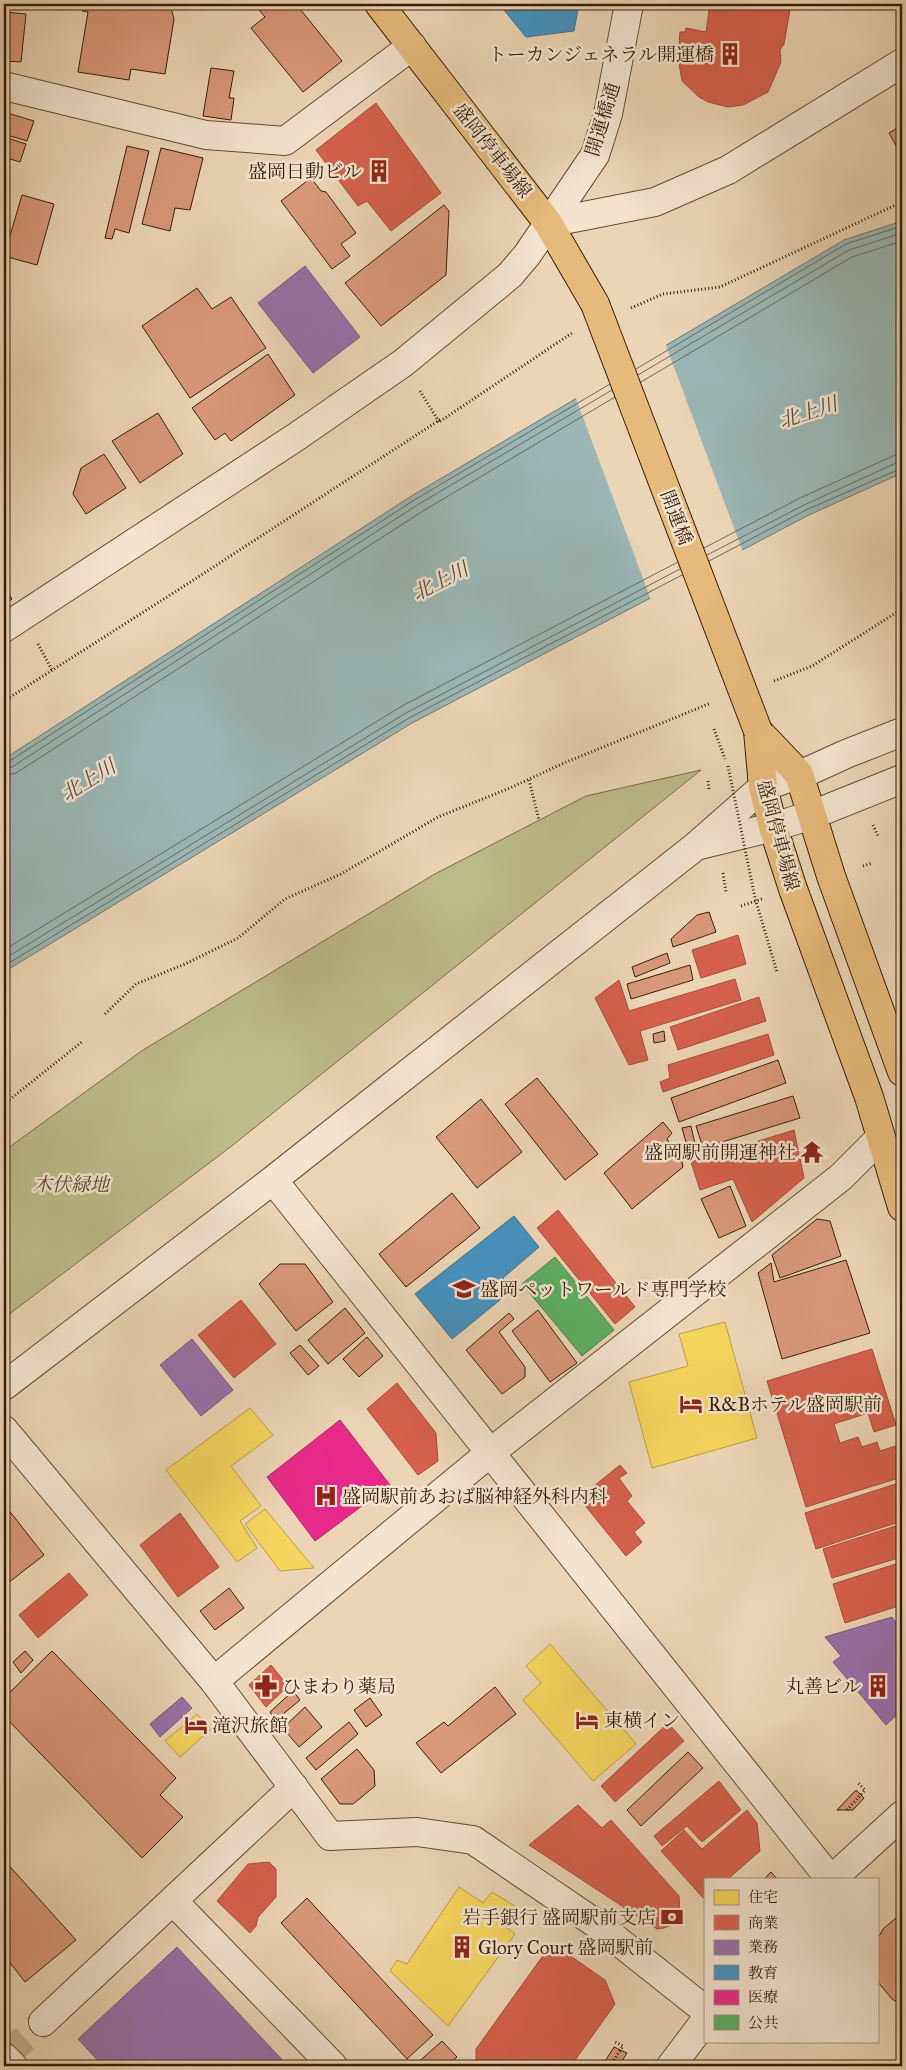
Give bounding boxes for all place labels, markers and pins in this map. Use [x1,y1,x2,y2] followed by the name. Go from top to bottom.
[717,41,743,67] building icon: トーカンジェネラル開運橋
[488,43,714,66] place label: トーカンジェネラル開運橋
[366,158,392,184] building icon: 盛岡日動ビル
[248,160,362,183] place label: 盛岡日動ビル
[799,1139,825,1165] temple icon: 盛岡駅前開運神社
[644,1141,796,1164] place label: 盛岡駅前開運神社
[451,1276,477,1302] school or university icon: 盛岡ペットワールド専門学校
[480,1278,727,1301] place label: 盛岡ペットワールド専門学校
[678,1391,704,1417] hotel icon: R&Bホテル盛岡駅前
[708,1393,882,1416] place label: R&Bホテル盛岡駅前
[313,1483,339,1509] hospital icon: 盛岡駅前あおば脳神経外科内科
[342,1485,608,1508] place label: 盛岡駅前あおば脳神経外科内科
[253,1673,279,1699] pharmacy icon: ひまわり薬局
[865,1673,891,1699] building icon: 丸善ビル
[282,1675,396,1698] place label: ひまわり薬局
[785,1675,861,1698] place label: 丸善ビル
[574,1707,600,1733] hotel icon: 東横イン
[604,1709,680,1732] place label: 東横イン
[183,1712,209,1738] hotel icon: 滝沢旅館
[212,1714,288,1737] place label: 滝沢旅館
[659,1904,685,1930] bank icon: 岩手銀行 盛岡駅前支店
[462,1906,656,1929] place label: 岩手銀行 盛岡駅前支店
[449,1934,475,1960] building icon: Glory Court 盛岡駅前
[478,1936,653,1959] place label: Glory Court 盛岡駅前

